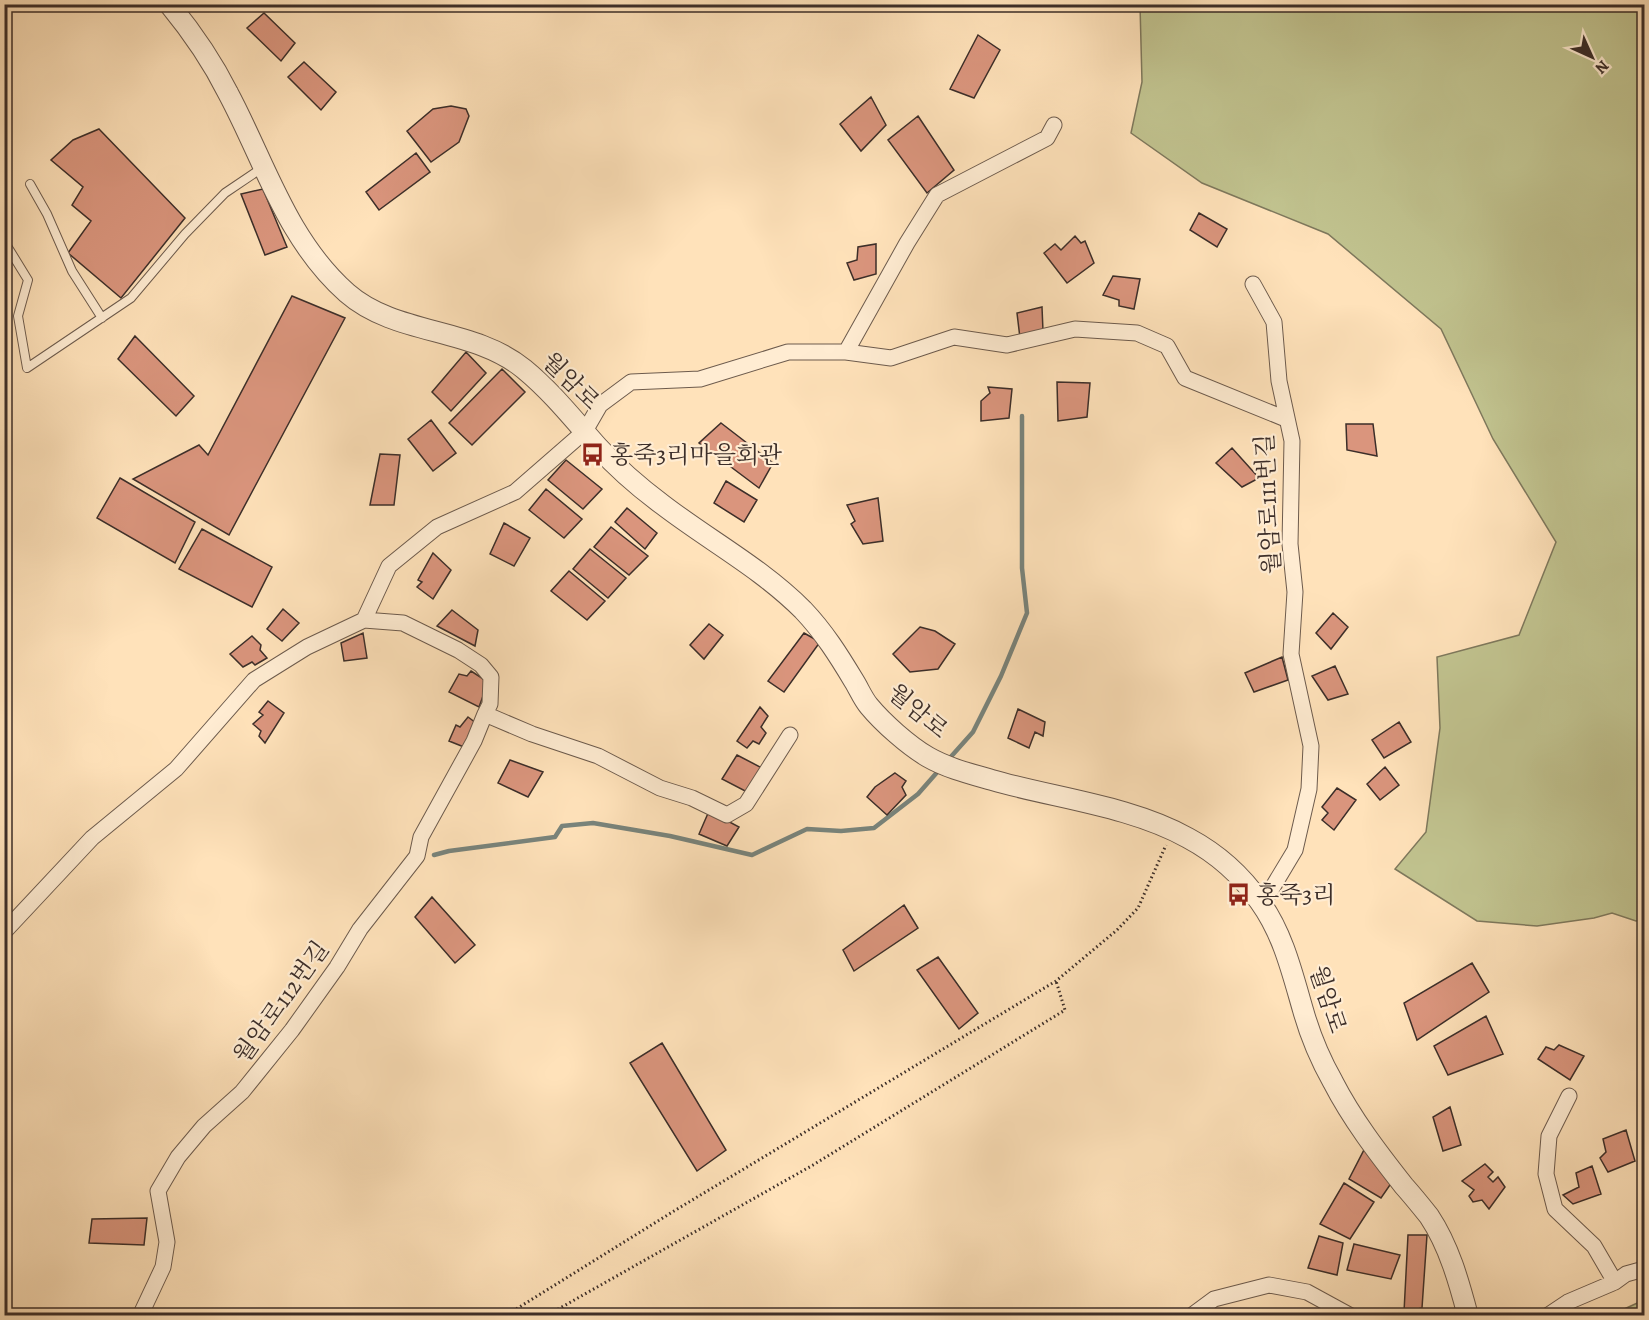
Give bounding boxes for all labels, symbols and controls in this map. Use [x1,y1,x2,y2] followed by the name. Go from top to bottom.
[1562,27,1622,87] north arrow
[1590,55,1614,79] text: N
[535,345,607,417] street label: 월암로
[1248,433,1288,575] street label: 월암로111번길
[610,439,782,471] place label: 홍죽3리마을회관
[579,442,605,468] bus stop icon: 홍죽3리마을회관
[881,676,955,746] street label: 월암로
[1256,879,1336,911] place label: 홍죽3리
[1225,882,1251,908] bus stop icon: 홍죽3리
[226,934,336,1070] street label: 월암로112번길
[1302,961,1354,1037] street label: 월암로

